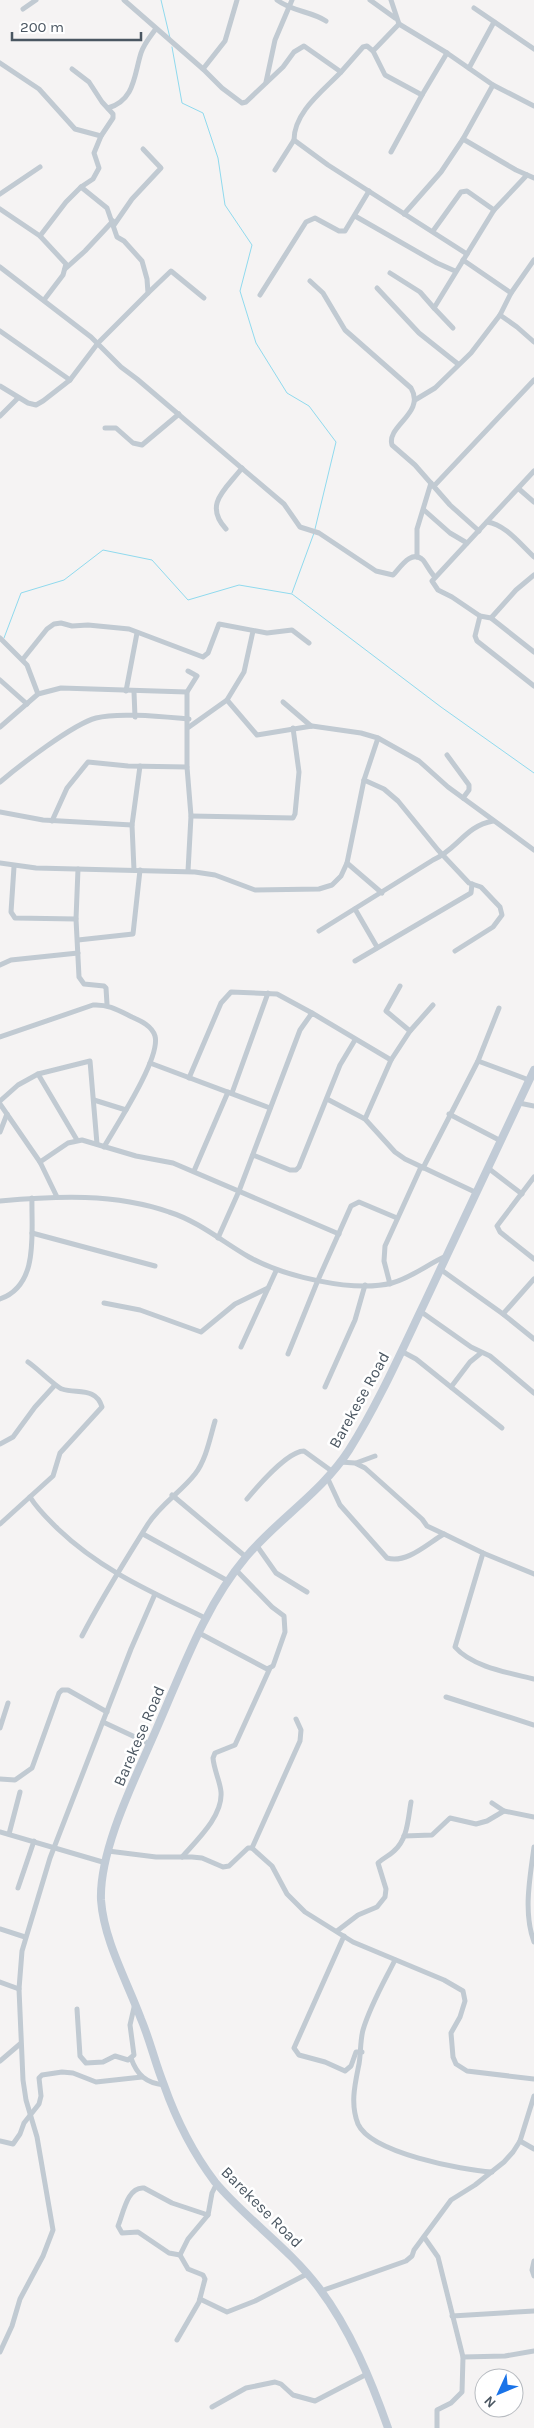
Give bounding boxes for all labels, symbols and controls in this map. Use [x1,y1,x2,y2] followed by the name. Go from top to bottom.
[12,10,141,42] scale bar
[20,18,64,36] text: 200 m
[325,1348,393,1452] street label: Barekese Road
[109,1683,169,1789] street label: Barekese Road
[217,2162,307,2252] street label: Barekese Road
[474,2368,524,2418] north arrow
[480,2392,500,2411] text: N

